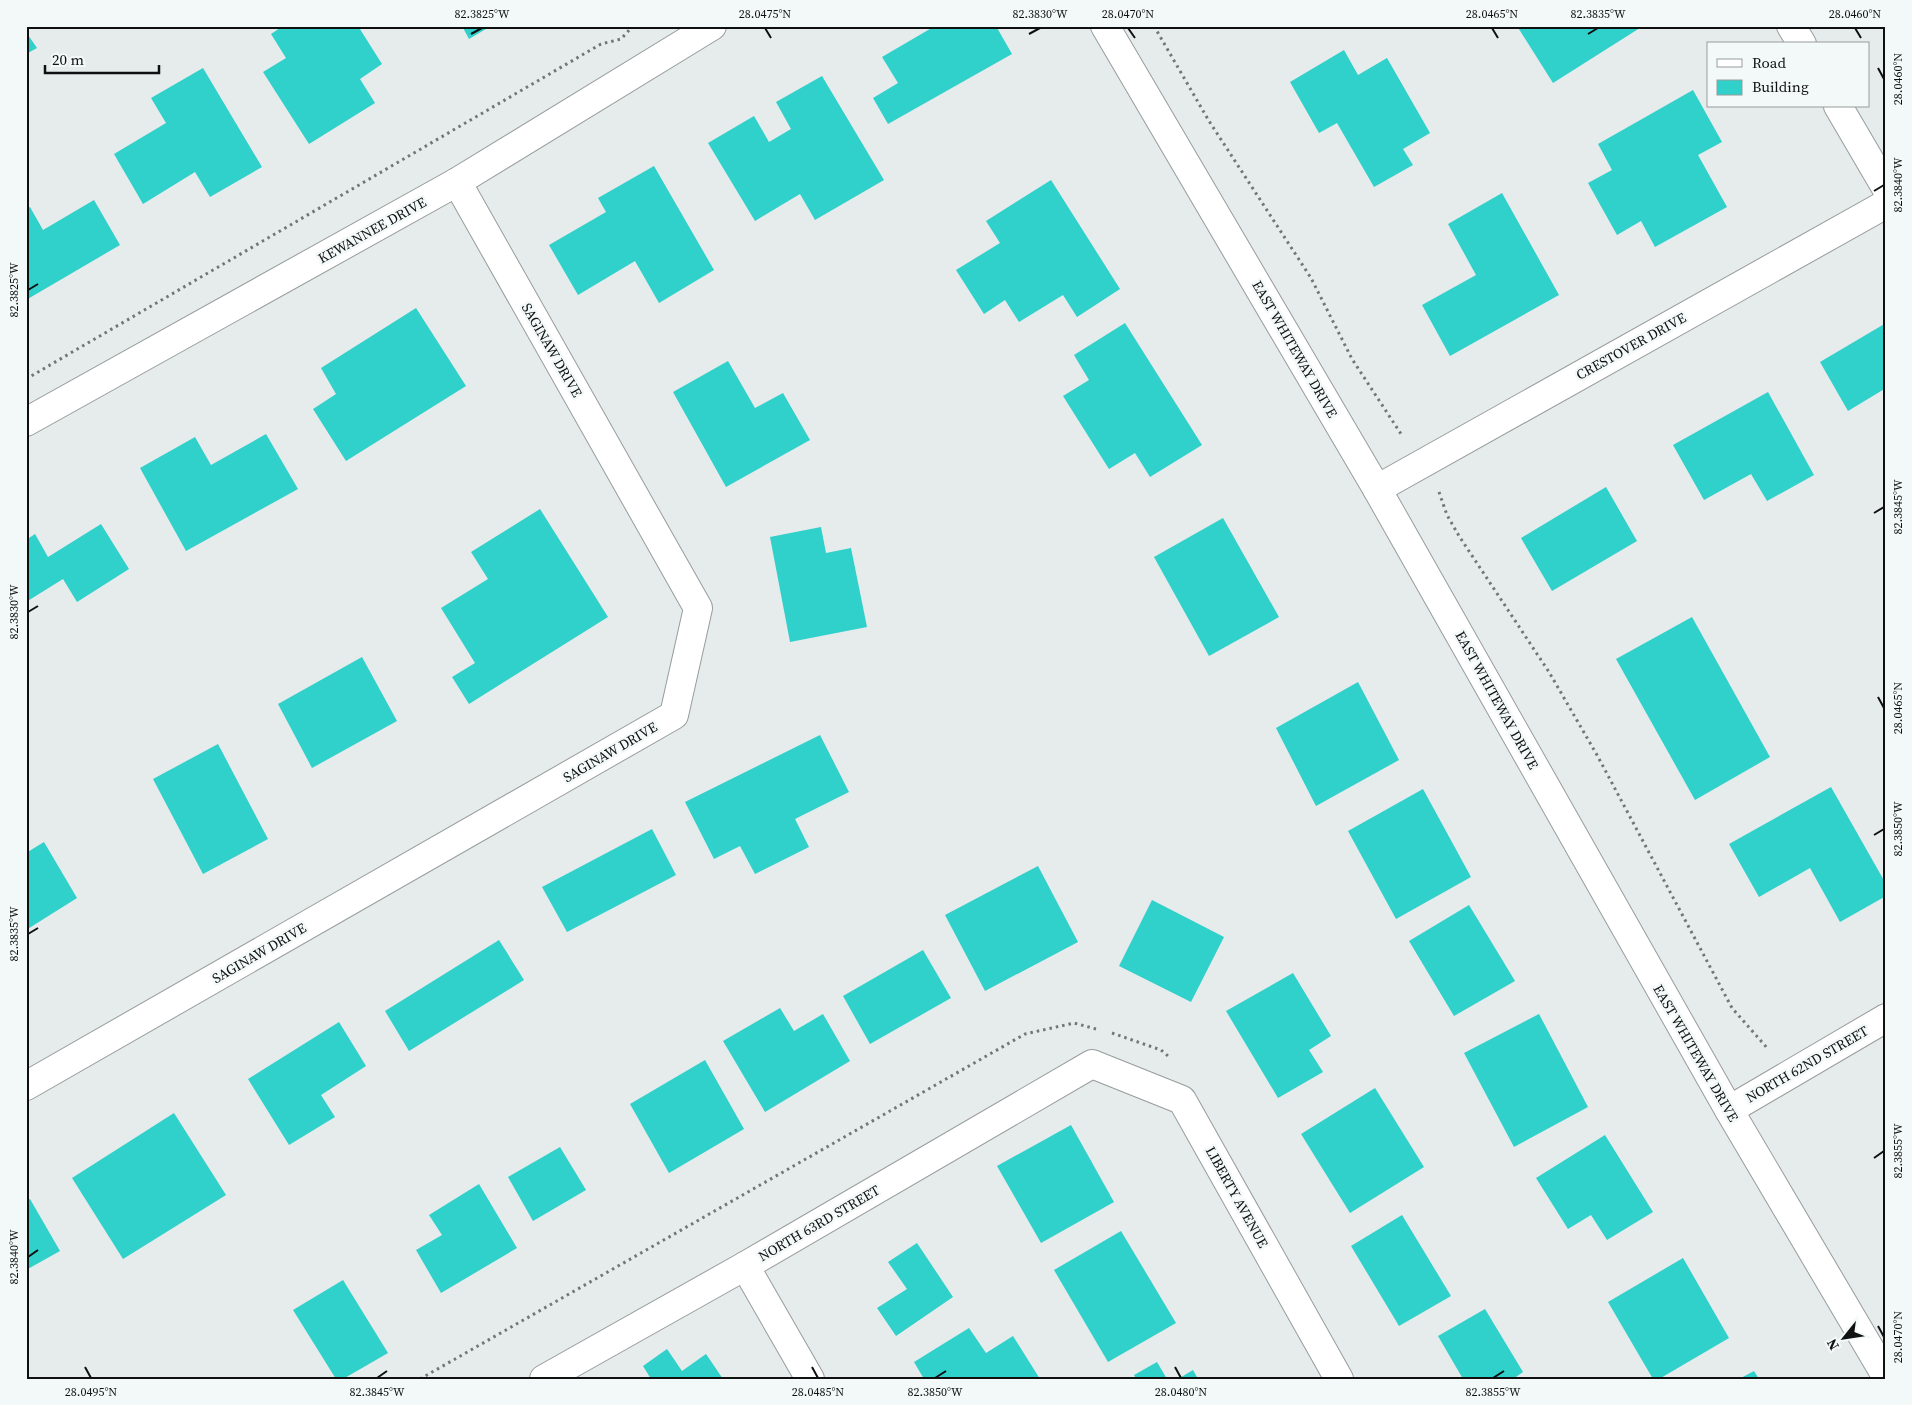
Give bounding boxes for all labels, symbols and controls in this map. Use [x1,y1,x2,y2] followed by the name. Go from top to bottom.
[454,6,510,22] text: 82.3825°W
[739,6,791,22] text: 28.0475°N
[1012,6,1068,22] text: 82.3830°W
[1102,6,1154,22] text: 28.0470°N
[1466,6,1518,22] text: 28.0465°N
[1570,6,1626,22] text: 82.3835°W
[1829,6,1881,22] text: 28.0460°N
[45,42,159,74] scale bar
[1707,42,1870,108] legend
[52,49,84,70] text: 20 m
[1752,52,1786,73] text: Road
[1890,53,1906,105] text: 28.0460°N
[1752,76,1809,97] text: Building
[1890,157,1906,213] text: 82.3840°W
[314,192,430,268] street label: KEWANNEE DRIVE
[6,262,22,318] text: 82.3825°W
[1247,277,1343,421] street label: EAST WHITEWAY DRIVE
[517,299,587,401] street label: SAGINAW DRIVE
[1572,307,1690,385] street label: CRESTOVER DRIVE
[1890,479,1906,535] text: 82.3845°W
[6,584,22,640] text: 82.3830°W
[1451,627,1543,773] street label: EAST WHITEWAY DRIVE
[1890,682,1906,734] text: 28.0465°N
[559,717,661,787] street label: SAGINAW DRIVE
[1890,801,1906,857] text: 82.3850°W
[6,906,22,962] text: 82.3835°W
[208,918,310,988] street label: SAGINAW DRIVE
[1648,981,1744,1125] street label: EAST WHITEWAY DRIVE
[1742,1020,1872,1107] street label: NORTH 62ND STREET
[1890,1123,1906,1179] text: 82.3855°W
[1201,1143,1273,1251] street label: LIBERTY AVENUE
[755,1180,884,1266] street label: NORTH 63RD STREET
[6,1229,22,1285] text: 82.3840°W
[1890,1311,1906,1363] text: 28.0470°N
[1820,1312,1870,1362] north arrow
[1822,1335,1844,1354] text: N
[65,1384,117,1400] text: 28.0495°N
[349,1384,405,1400] text: 82.3845°W
[792,1384,844,1400] text: 28.0485°N
[907,1384,963,1400] text: 82.3850°W
[1155,1384,1207,1400] text: 28.0480°N
[1465,1384,1521,1400] text: 82.3855°W

